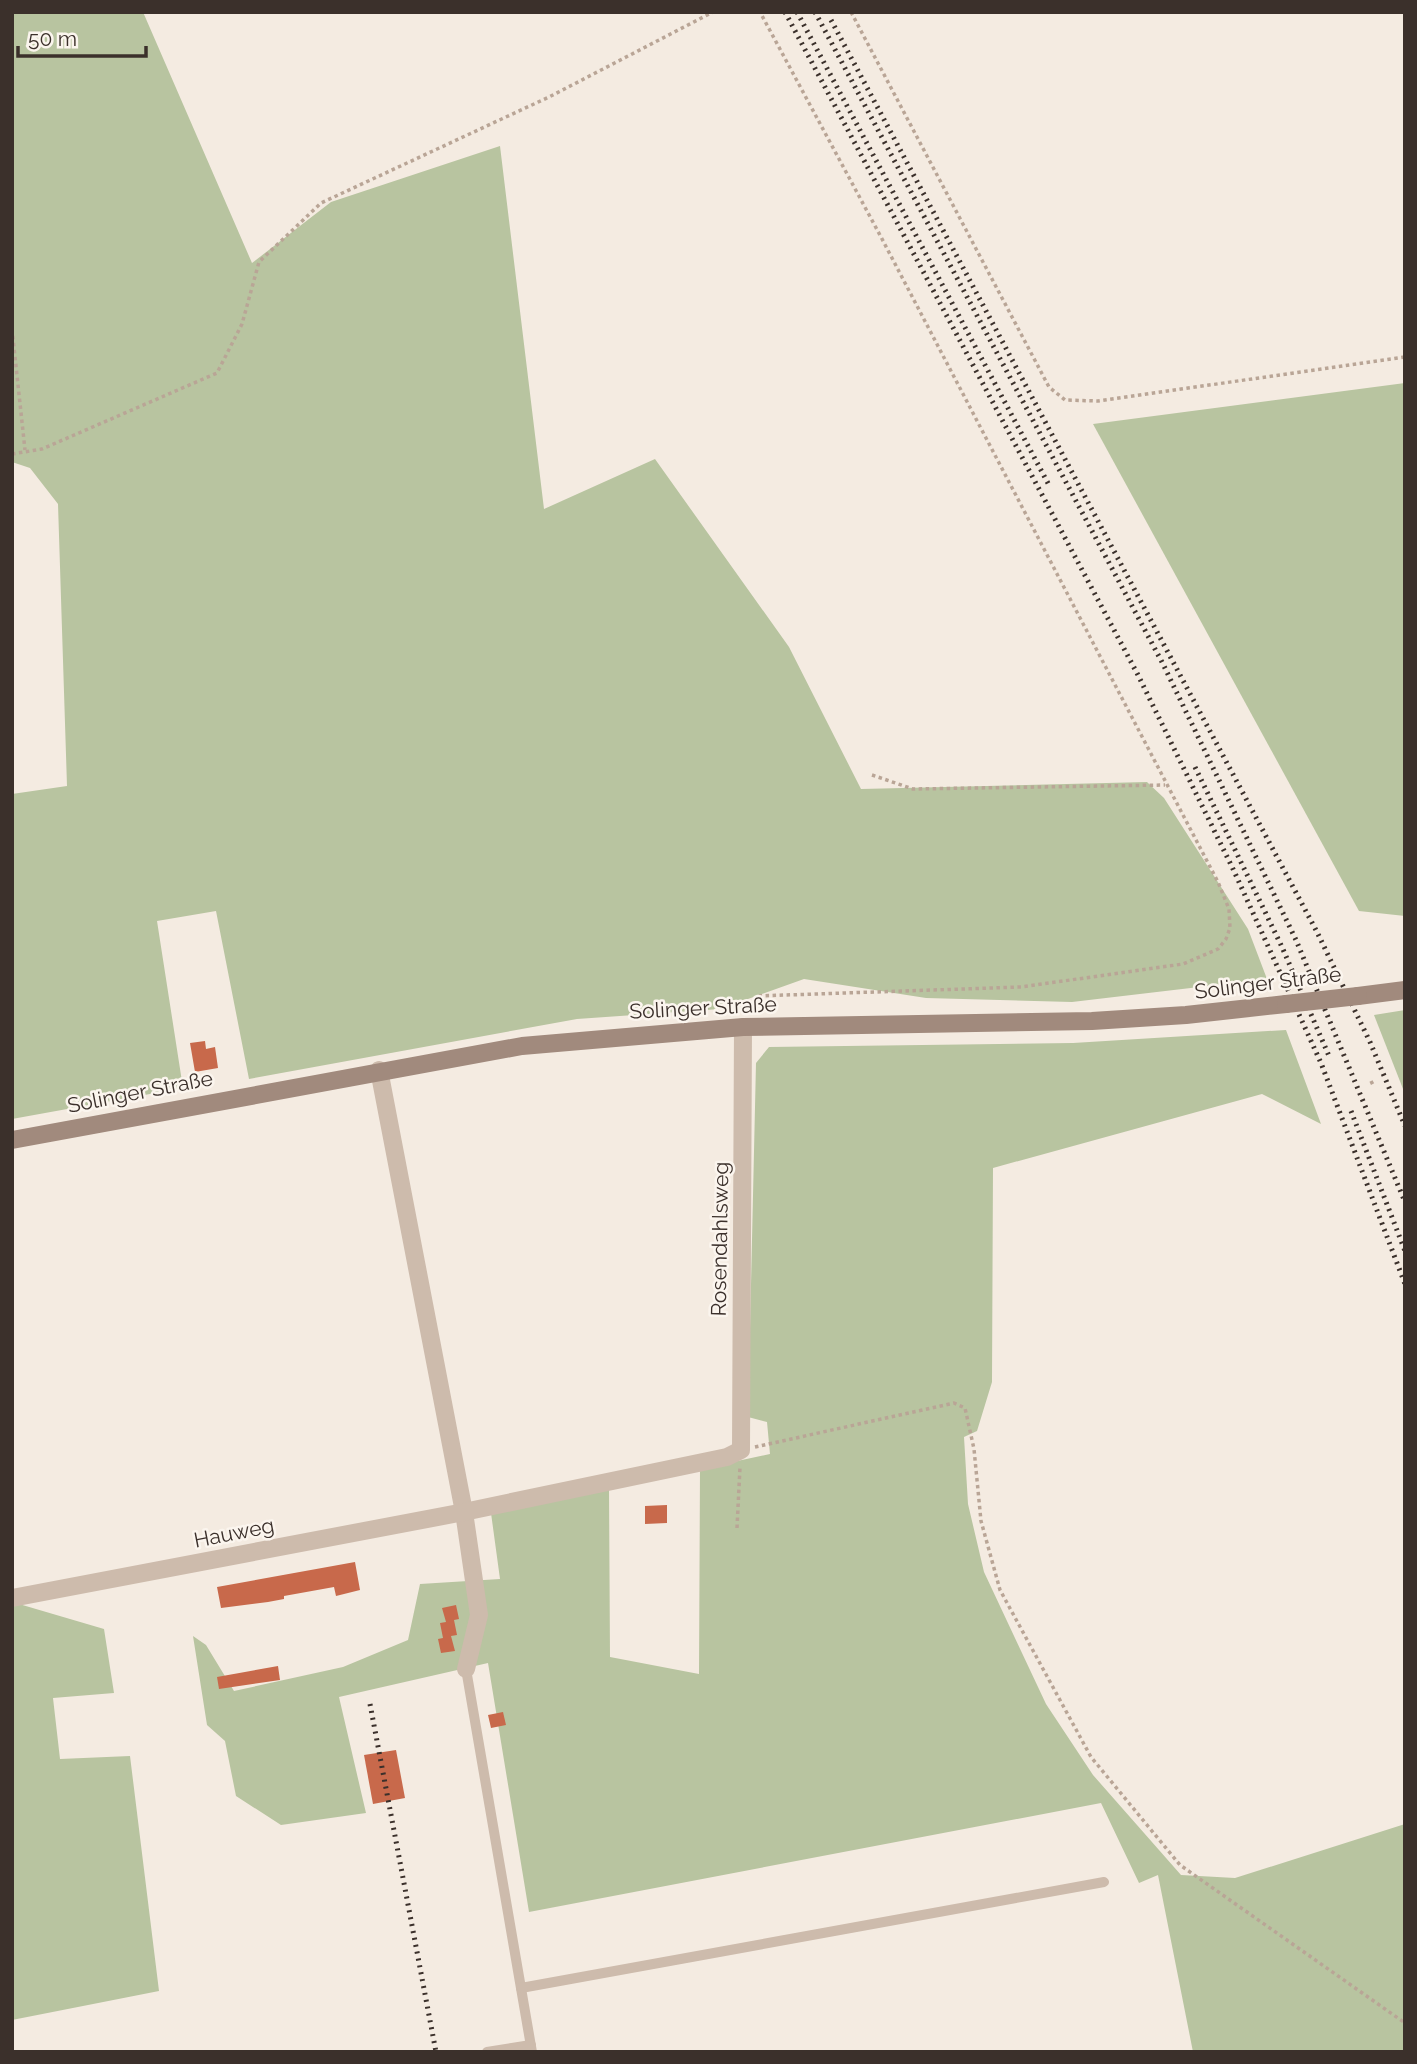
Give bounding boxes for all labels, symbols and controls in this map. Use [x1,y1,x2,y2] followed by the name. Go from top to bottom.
[18,14,145,58] scale bar
[28,26,77,51] text: 50 m
[1193,961,1343,1004] street label: Solinger Straße
[629,991,777,1024] street label: Solinger Straße
[65,1065,215,1118] street label: Solinger Straße
[706,1161,733,1317] street label: Rosendahlsweg
[192,1512,276,1553] street label: Hauweg

